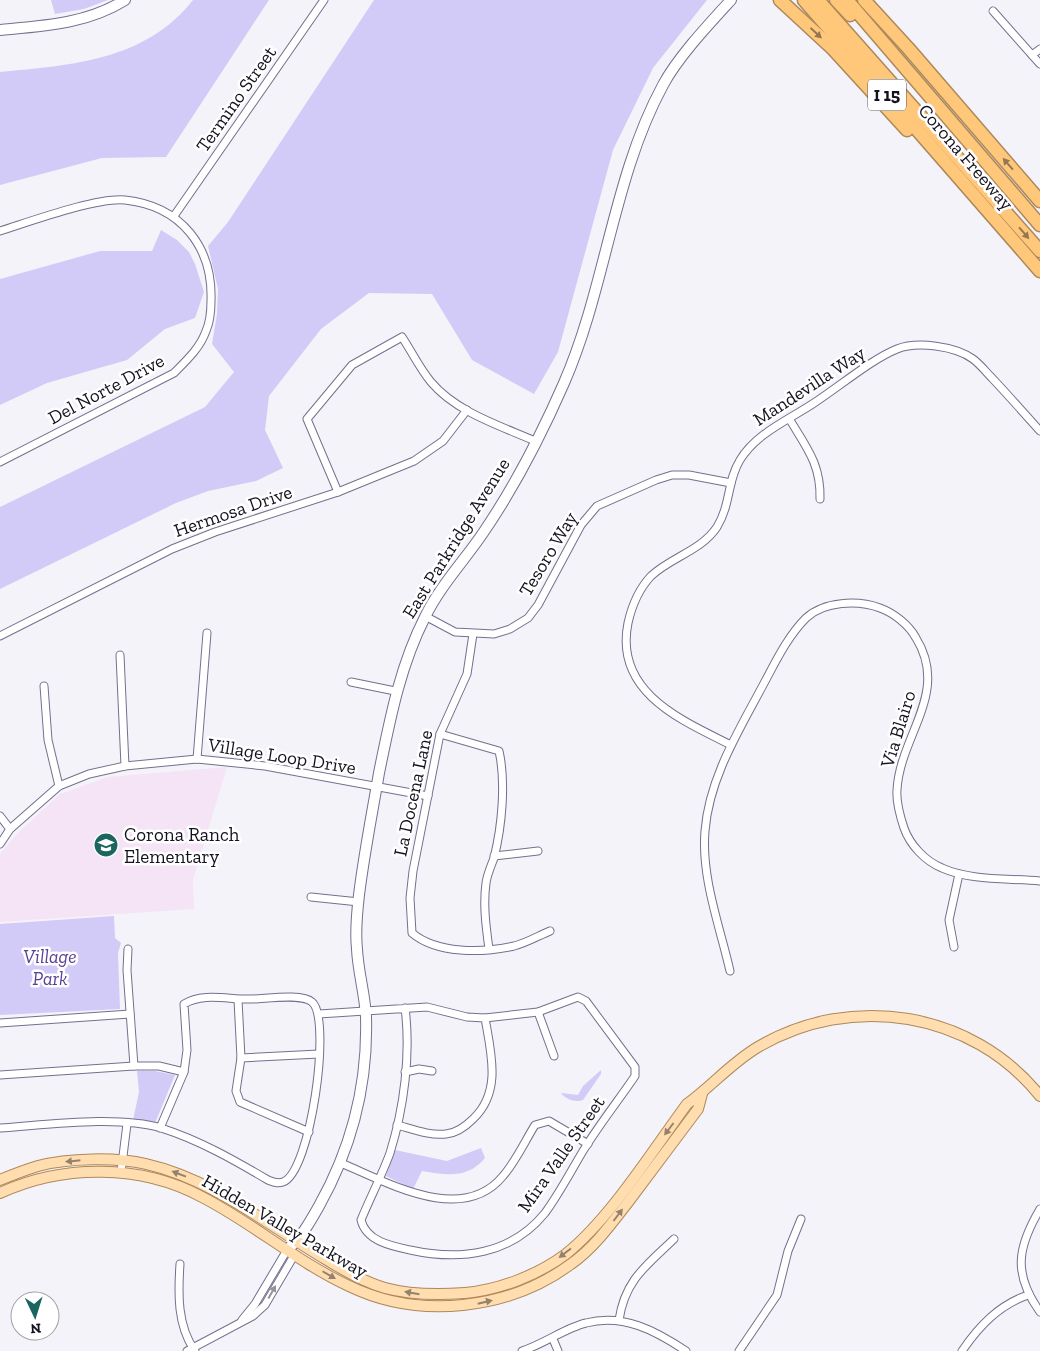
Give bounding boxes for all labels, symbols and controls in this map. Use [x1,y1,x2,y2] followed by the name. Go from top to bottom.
[809,27,821,39] one-way arrow
[191,42,281,156] street label: Termino Street
[868,80,906,110] road number: I 15
[914,99,1019,215] street label: Corona Freeway
[1003,158,1014,170] one-way arrow
[1019,227,1030,240] one-way arrow
[749,341,870,431] street label: Mandevilla Way
[44,349,168,429] street label: Del Norte Drive
[397,454,515,622] street label: East Parkridge Avenue
[171,480,295,542] street label: Hermosa Drive
[514,507,582,600] street label: Tesoro Way
[875,687,921,771] street label: Via Blairo
[388,728,438,858] street label: La Docena Lane
[205,733,358,779] street label: Village Loop Drive
[124,823,240,868] place label: Corona Ranch Elementary
[93,832,119,858] school or university icon: Corona Ranch Elementary
[23,945,77,990] park label: Village Park
[512,1091,610,1217] street label: Mira Valle Street
[663,1122,674,1135] one-way arrow
[65,1158,81,1166] one-way arrow
[198,1169,372,1283] street label: Hidden Valley Parkway
[172,1170,186,1178] one-way arrow
[613,1208,623,1222] one-way arrow
[559,1248,572,1259] one-way arrow
[323,1270,336,1279] one-way arrow
[268,1285,277,1298] one-way arrow
[403,1288,419,1296] one-way arrow
[10,1291,60,1341] north arrow
[478,1298,493,1306] one-way arrow
[30,1320,42,1337] text: N

